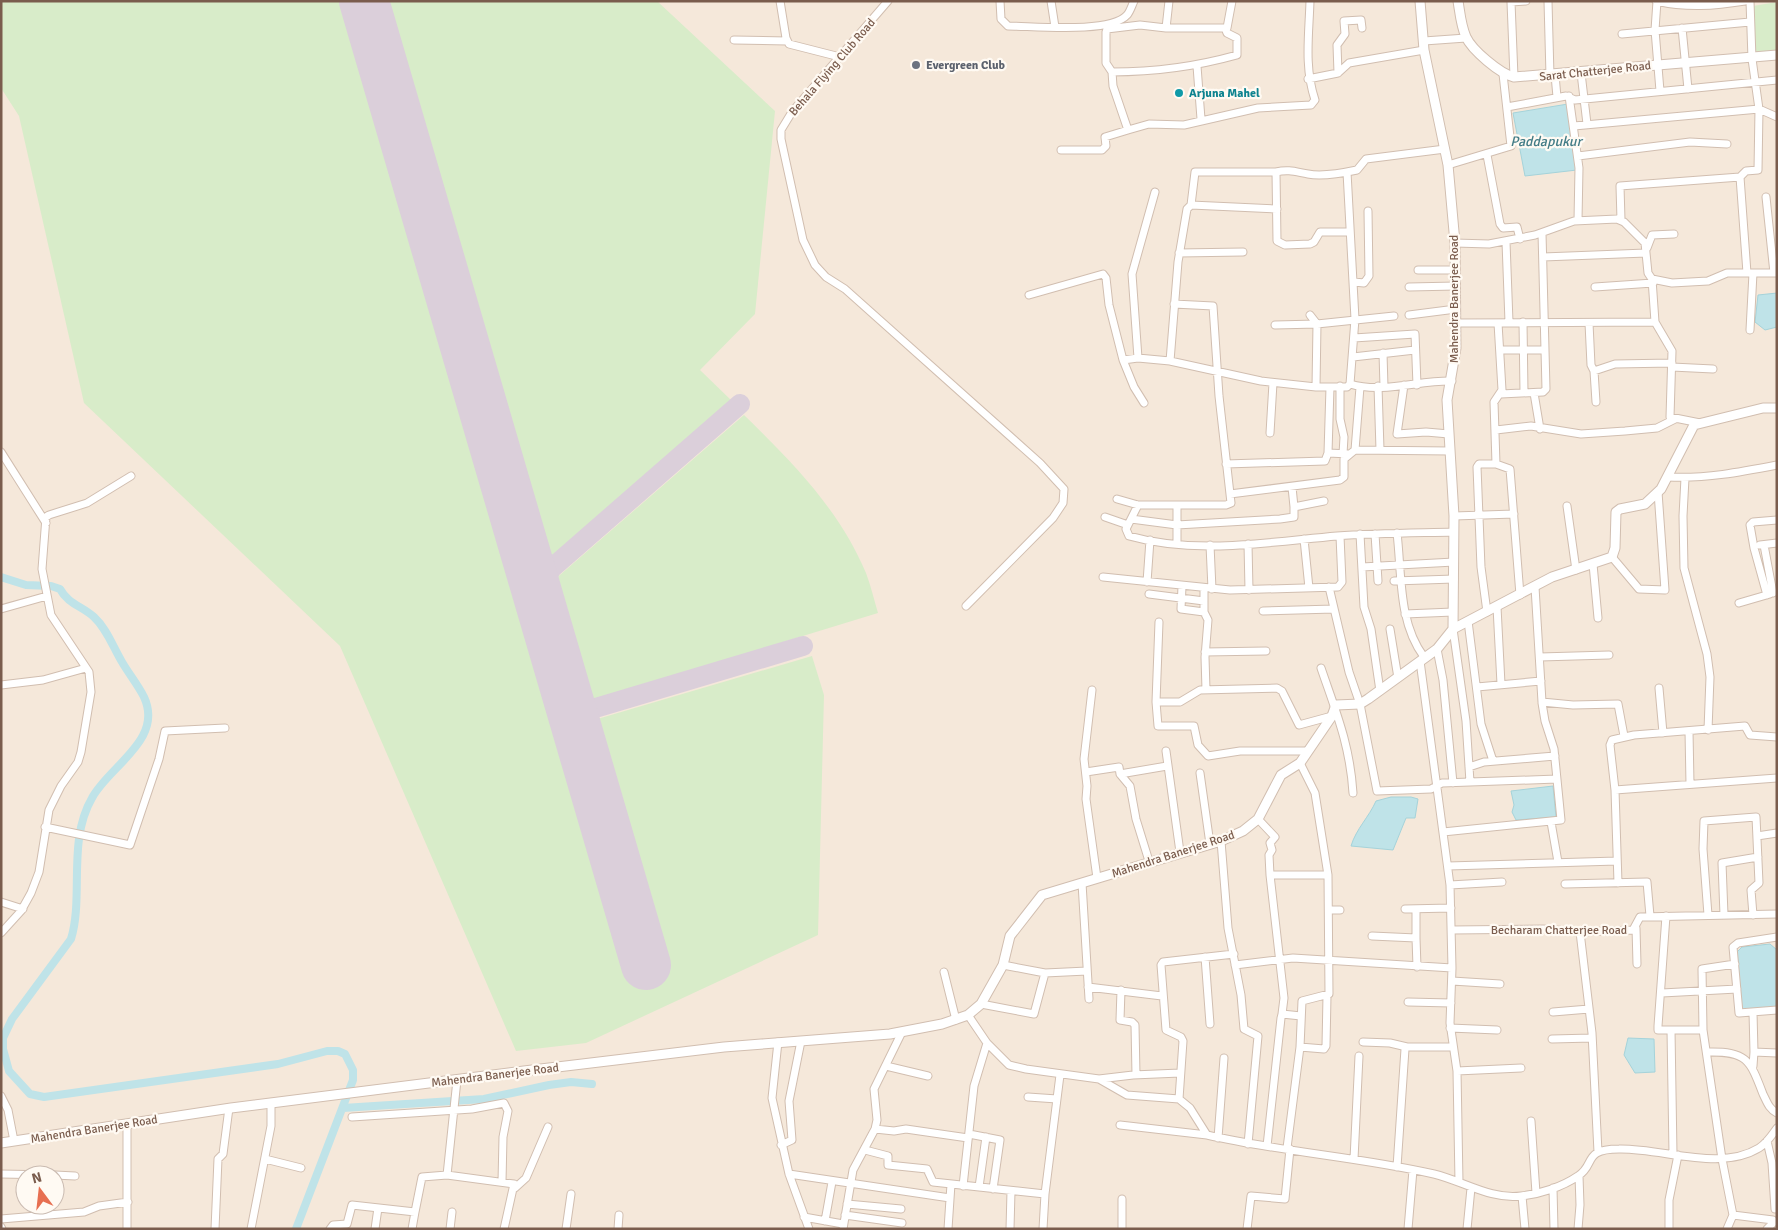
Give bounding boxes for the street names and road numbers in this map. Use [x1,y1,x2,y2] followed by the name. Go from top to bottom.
[786,16,879,119] street label: Behala Flying Club Road
[1538,58,1652,85] street label: Sarat Chatterjee Road
[1447,235,1462,363] street label: Mahendra Banerjee Road
[1110,827,1237,881] street label: Mahendra Banerjee Road
[1491,923,1627,938] street label: Becharam Chatterjee Road
[430,1060,560,1091] street label: Mahendra Banerjee Road
[29,1112,159,1147] street label: Mahendra Banerjee Road

